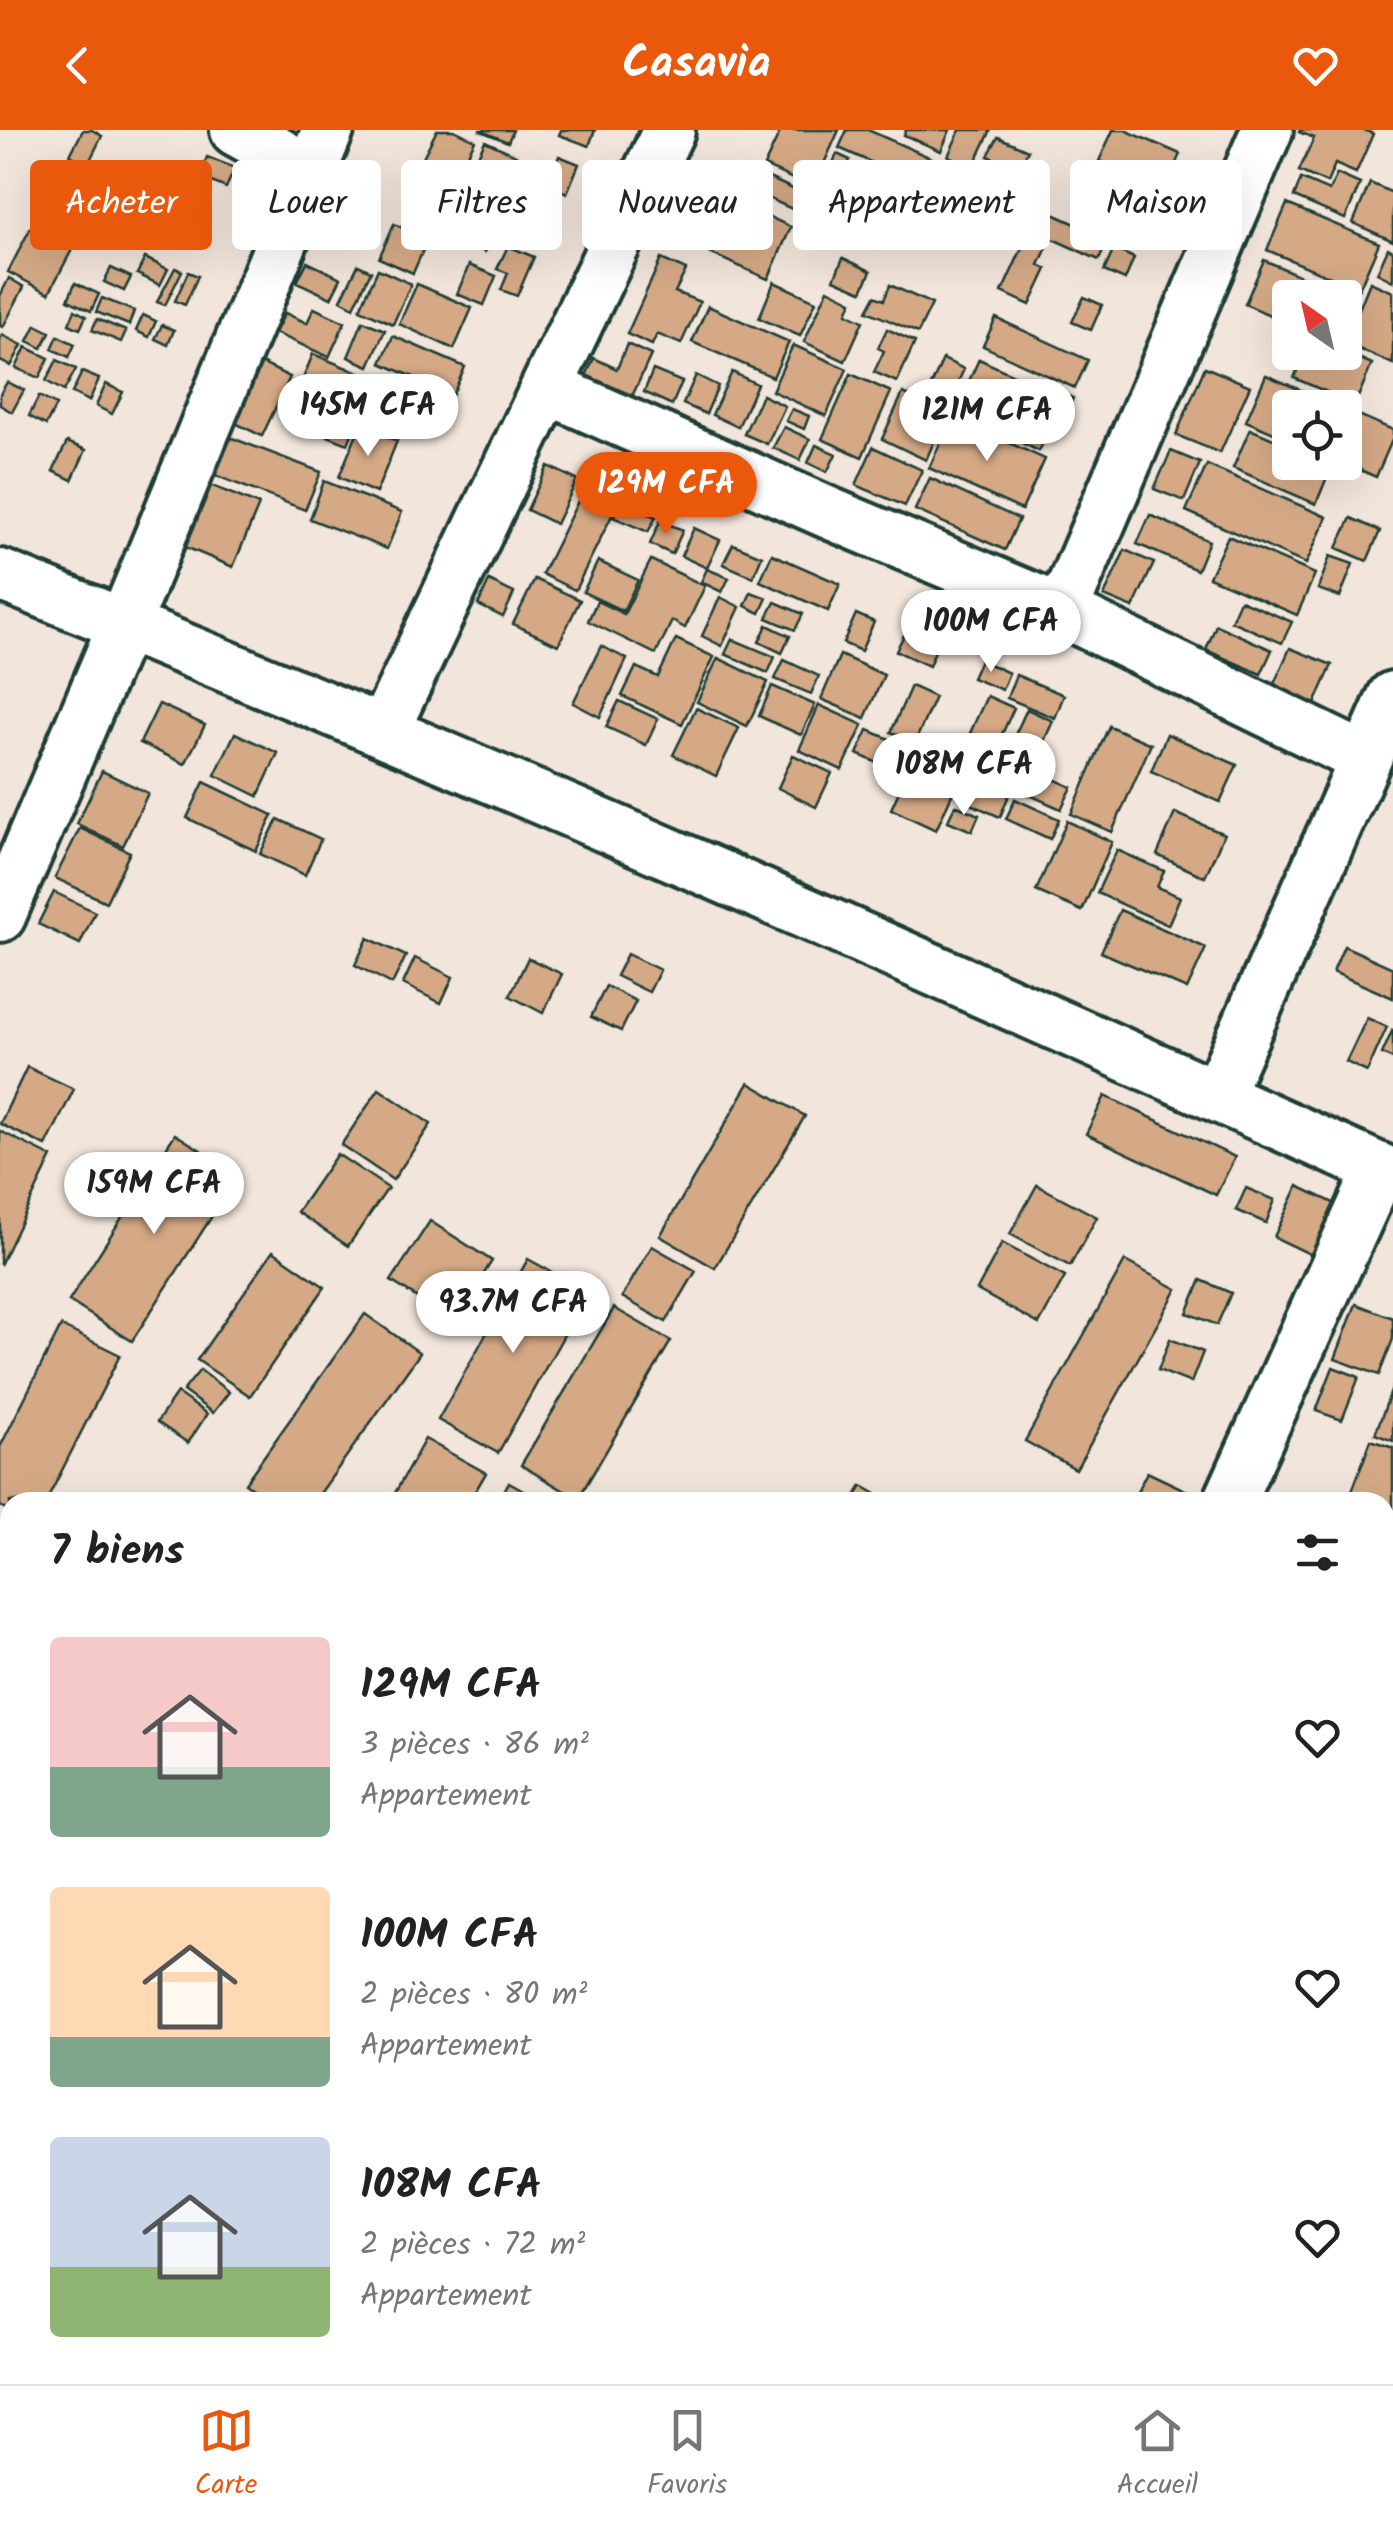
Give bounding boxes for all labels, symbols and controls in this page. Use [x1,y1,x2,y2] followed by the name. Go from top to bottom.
[622,29,771,101] text: Casavia
[50,38,105,93] icon: back
[1288,38,1343,93] icon: heart
[30,160,212,250] chip: Acheter
[232,160,381,250] chip: Louer
[401,160,562,250] chip: Filtres
[582,160,773,250] chip: Nouveau
[793,160,1050,250] chip: Appartement
[1070,160,1242,250] chip: Maison
[1272,280,1362,370] north arrow
[1272,280,1362,480] map controls
[265,374,471,459] pin: 145M CFA
[884,379,1090,464] pin: 121M CFA
[299,381,437,432] text: 145M CFA
[921,386,1053,437] text: 121M CFA
[1272,390,1362,480] button: locate
[563,452,769,537] pin: 129M CFA
[597,459,735,510] text: 129M CFA
[888,590,1094,675] pin: 100M CFA
[923,597,1059,648] text: 100M CFA
[861,733,1067,818] pin: 108M CFA
[895,740,1033,791] text: 108M CFA
[51,1152,257,1237] pin: 159M CFA
[86,1159,222,1210] text: 159M CFA
[399,1271,627,1356] pin: 93.7M CFA
[438,1278,588,1329] text: 93.7M CFA
[50,1519,184,1586] text: 7 biens
[1290,1525,1345,1580] icon: filters
[360,1653,541,1720] text: 129M CFA
[130,1677,250,1797] icon: home
[1290,1710,1345,1765] icon: heart
[360,1720,589,1771] text: 3 pièces · 86 m²
[360,1771,532,1822] text: Appartement
[360,1903,539,1970] text: 100M CFA
[130,1927,250,2047] icon: home
[1290,1960,1345,2015] icon: heart
[360,1970,587,2021] text: 2 pièces · 80 m²
[360,2021,532,2072] text: Appartement
[360,2153,542,2220] text: 108M CFA
[130,2177,250,2297] icon: home
[1290,2210,1345,2265] icon: heart
[360,2220,585,2271] text: 2 pièces · 72 m²
[360,2271,532,2322] text: Appartement
[195,2403,257,2508] tab: Carte
[647,2403,727,2508] tab: Favoris
[1117,2403,1198,2508] tab: Accueil

